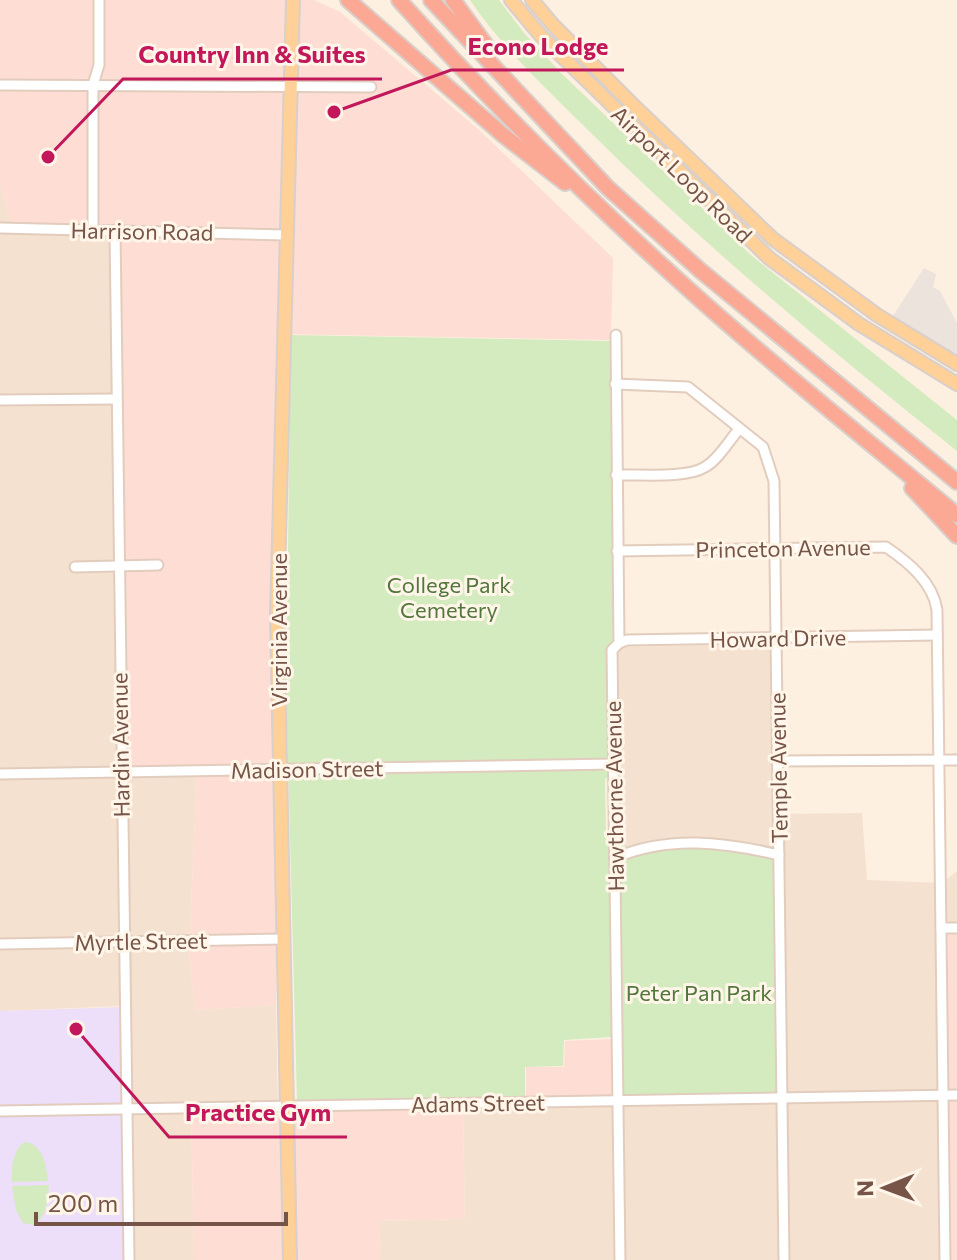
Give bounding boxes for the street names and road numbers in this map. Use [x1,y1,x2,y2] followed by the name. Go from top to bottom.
[606,100,758,248] street label: Airport Loop Road
[70,216,214,246] street label: Harrison Road
[695,533,871,563] street label: Princeton Avenue
[265,553,292,707] street label: Virginia Avenue
[709,623,847,653] street label: Howard Drive
[105,672,135,818] street label: Hardin Avenue
[763,692,793,844] street label: Temple Avenue
[599,700,629,892] street label: Hawthorne Avenue
[230,754,384,784] street label: Madison Street
[74,926,208,956] street label: Myrtle Street
[411,1088,545,1118] street label: Adams Street

